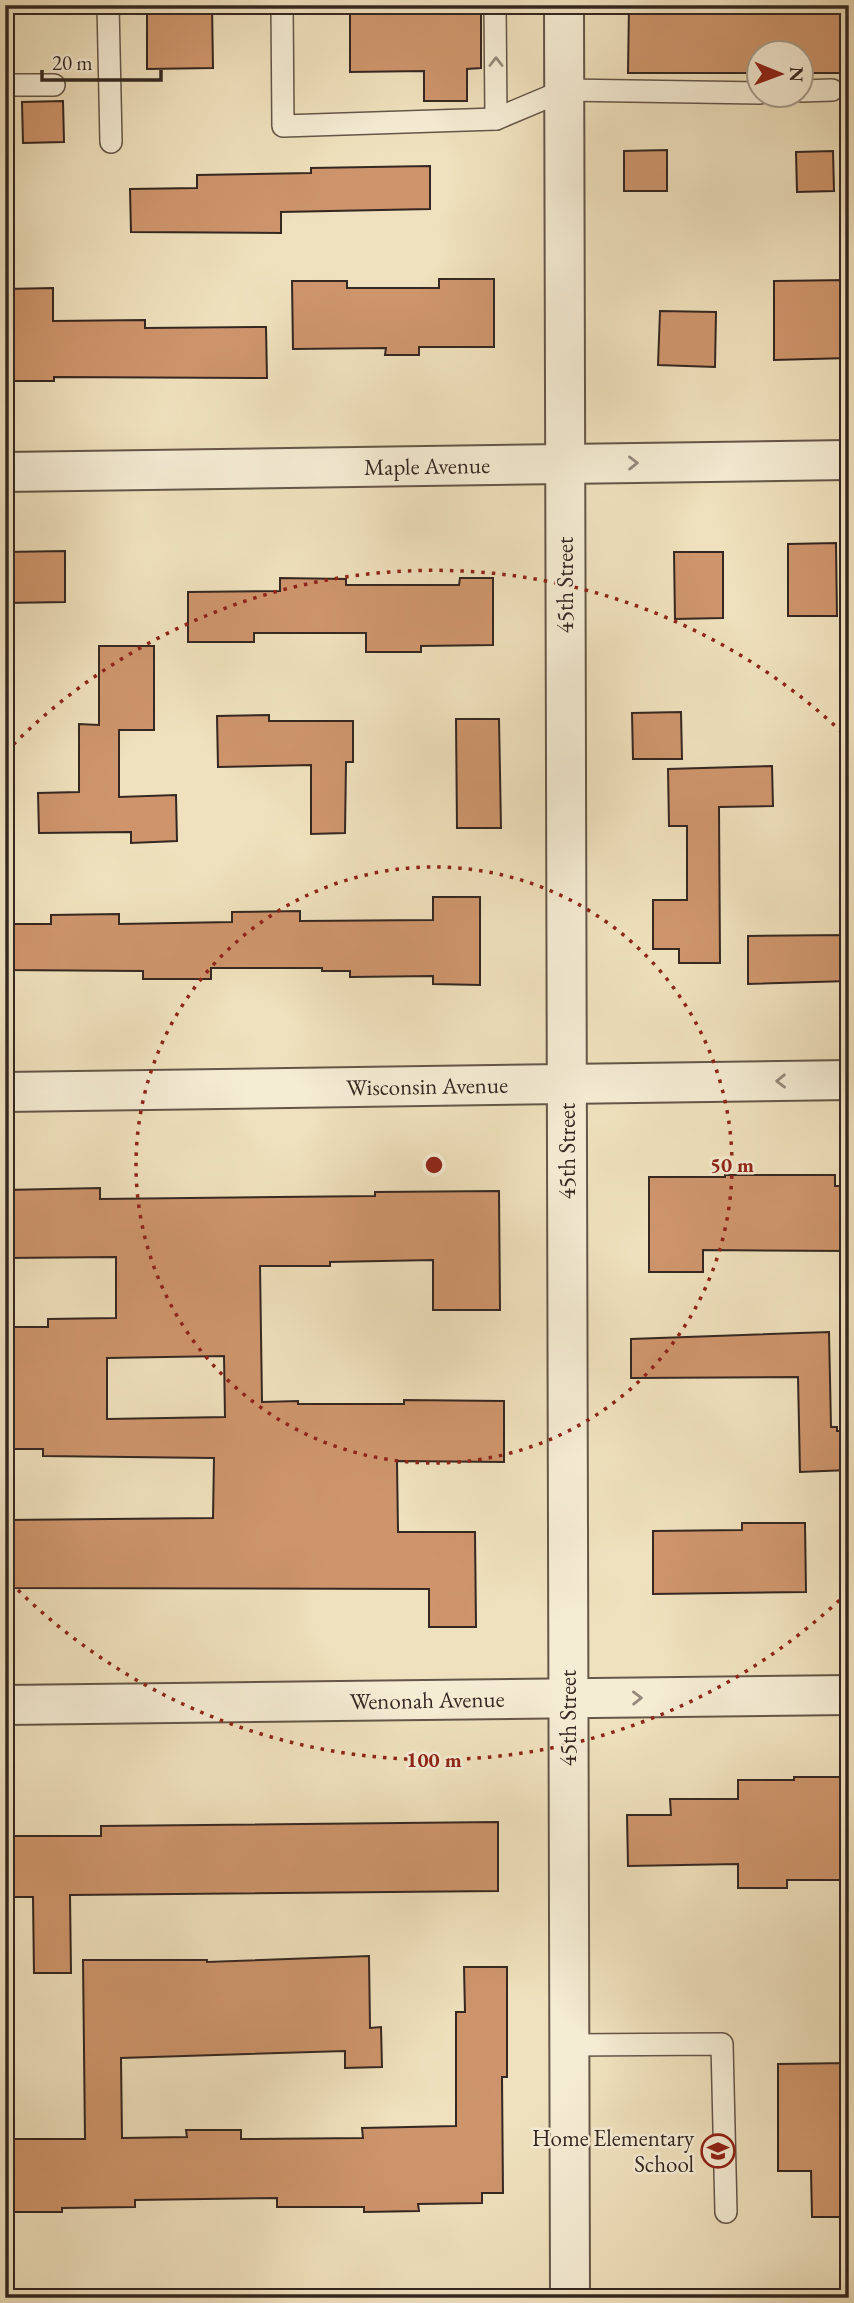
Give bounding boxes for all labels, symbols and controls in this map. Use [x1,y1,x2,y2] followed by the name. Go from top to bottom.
[42,38,161,82] scale bar
[746,38,816,108] north arrow
[52,49,93,76] text: 20 m
[488,56,504,67] one-way arrow
[784,66,809,83] text: N
[364,450,490,482] street label: Maple Avenue
[628,456,639,471] one-way arrow
[550,536,580,633] street label: 45th Street
[346,1070,508,1102] street label: Wisconsin Avenue
[775,1073,785,1089] one-way arrow
[552,1102,582,1199] street label: 45th Street
[710,1151,754,1178] text: 50 m
[422,1153,446,1177] centre of rings
[553,1669,583,1766] street label: 45th Street
[349,1684,505,1716] street label: Wenonah Avenue
[632,1690,642,1706] one-way arrow
[406,1746,462,1773] text: 100 m
[532,2123,695,2179] place label: Home Elementary School
[699,2132,737,2170] school or university icon: Home Elementary School

